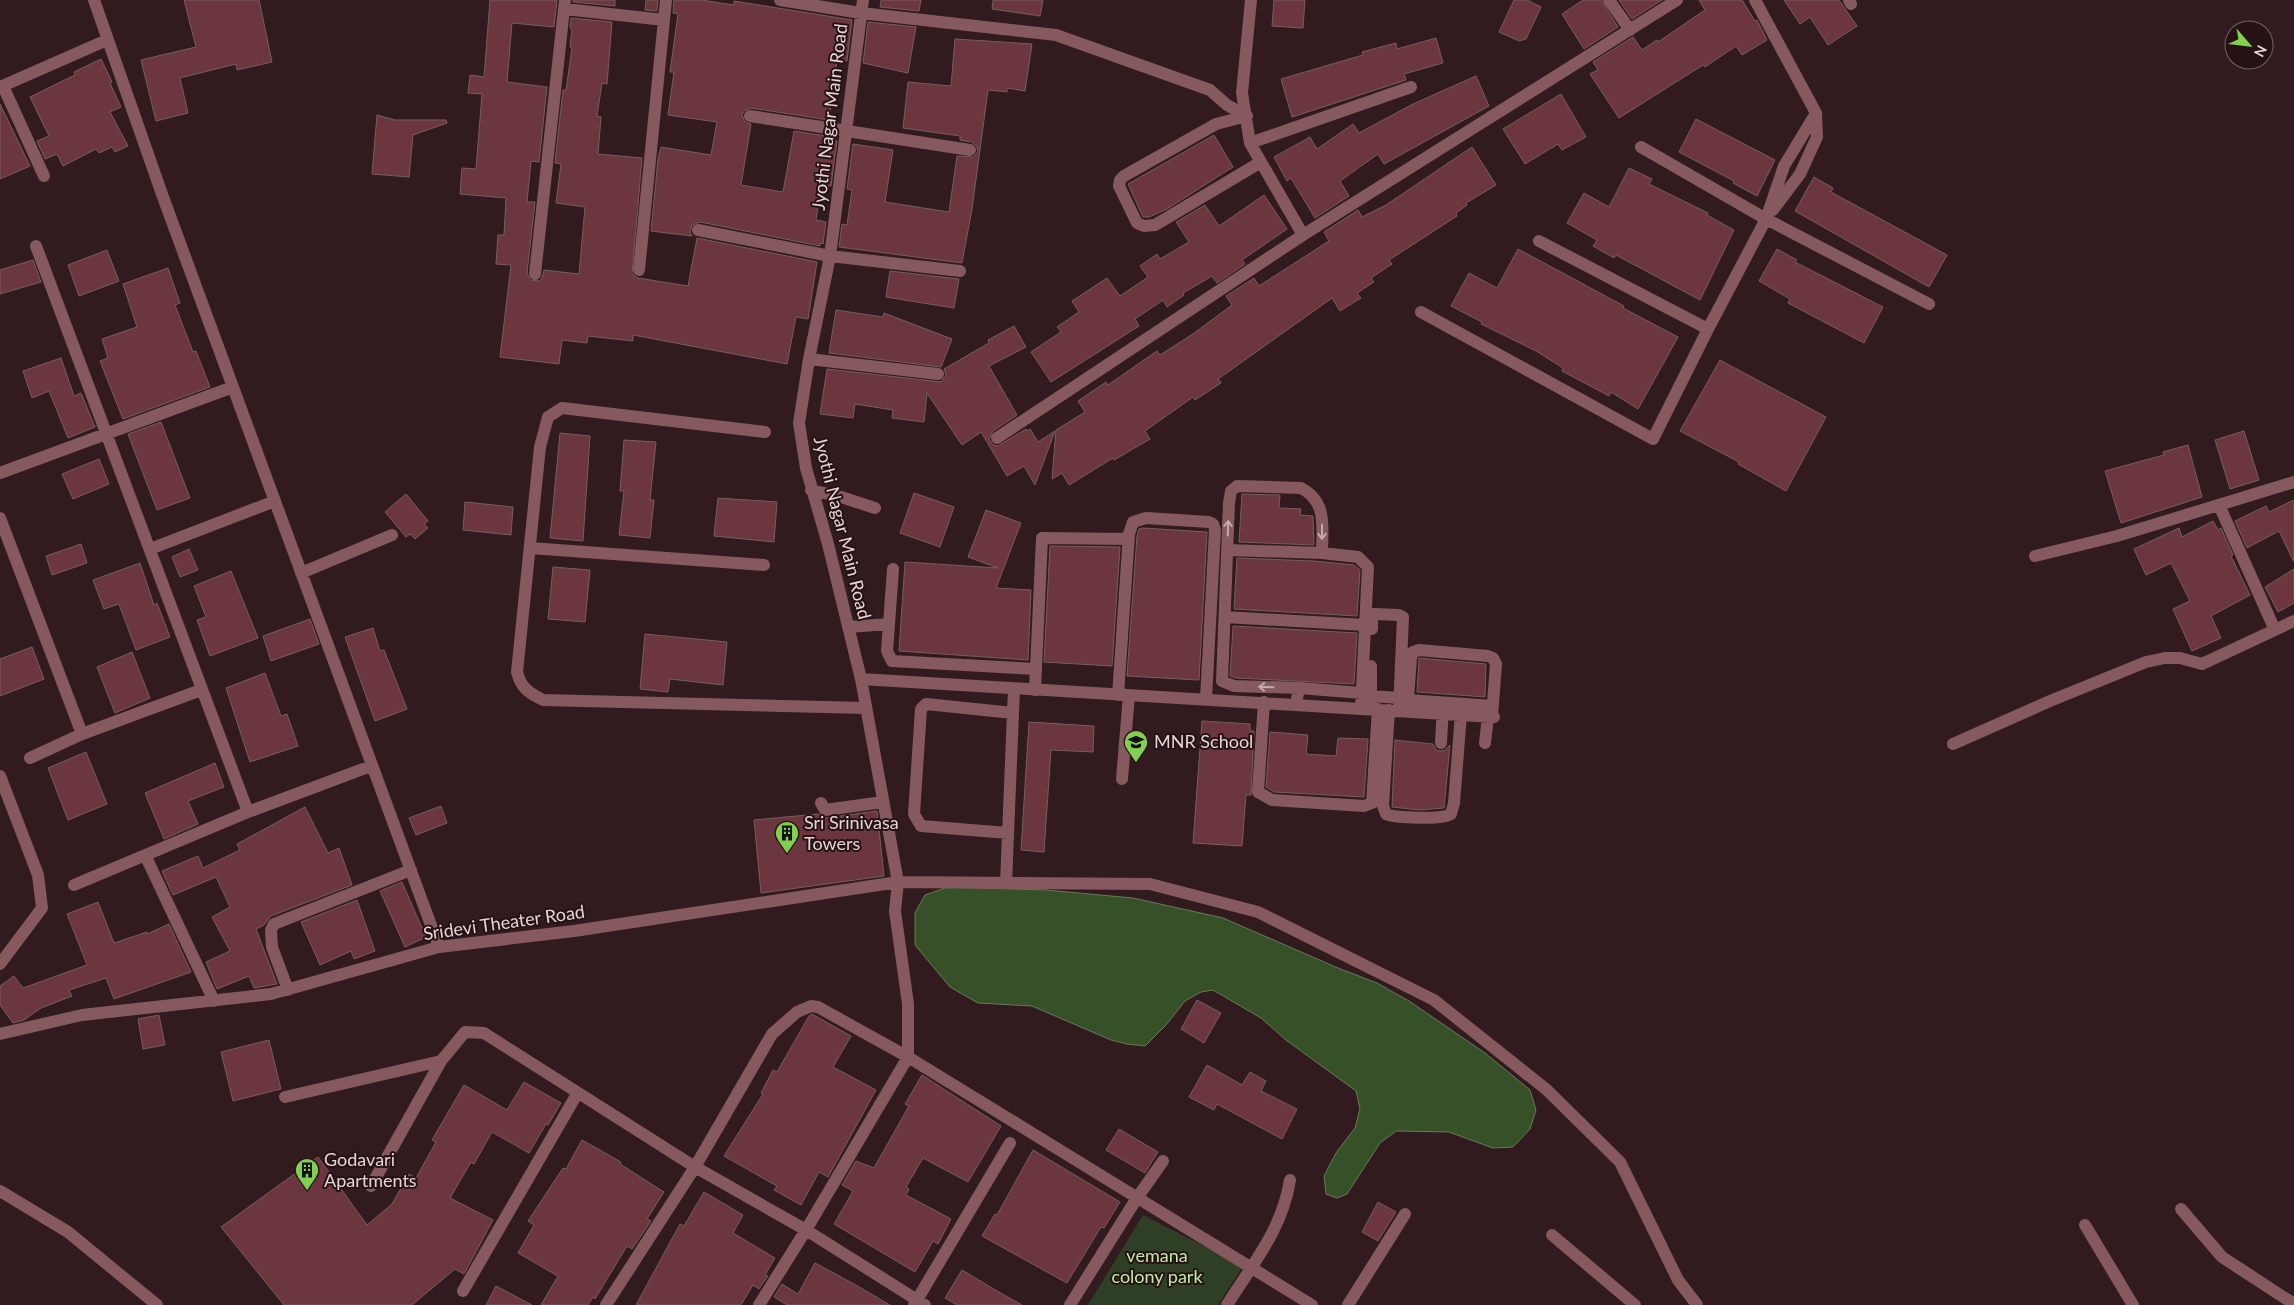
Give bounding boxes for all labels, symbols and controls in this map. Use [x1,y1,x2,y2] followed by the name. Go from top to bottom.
[2224,20,2274,70] north arrow
[807,22,851,211] street label: Jyothi Nagar Main Road
[2251,43,2271,60] text: N
[810,434,876,622] street label: Jyothi Nagar Main Road
[1223,521,1233,537] one-way arrow
[1317,524,1327,540] one-way arrow
[1258,682,1274,692] one-way arrow
[1123,729,1149,763] school or university icon: MNR School
[1154,730,1253,752] place label: MNR School
[804,811,899,854] place label: Sri Srinivasa Towers
[774,820,800,854] building icon: Sri Srinivasa Towers
[422,900,586,944] street label: Sridevi Theater Road
[324,1148,417,1191] place label: Godavari Apartments
[294,1157,320,1191] building icon: Godavari Apartments
[1111,1244,1203,1287] park label: vemana colony park

